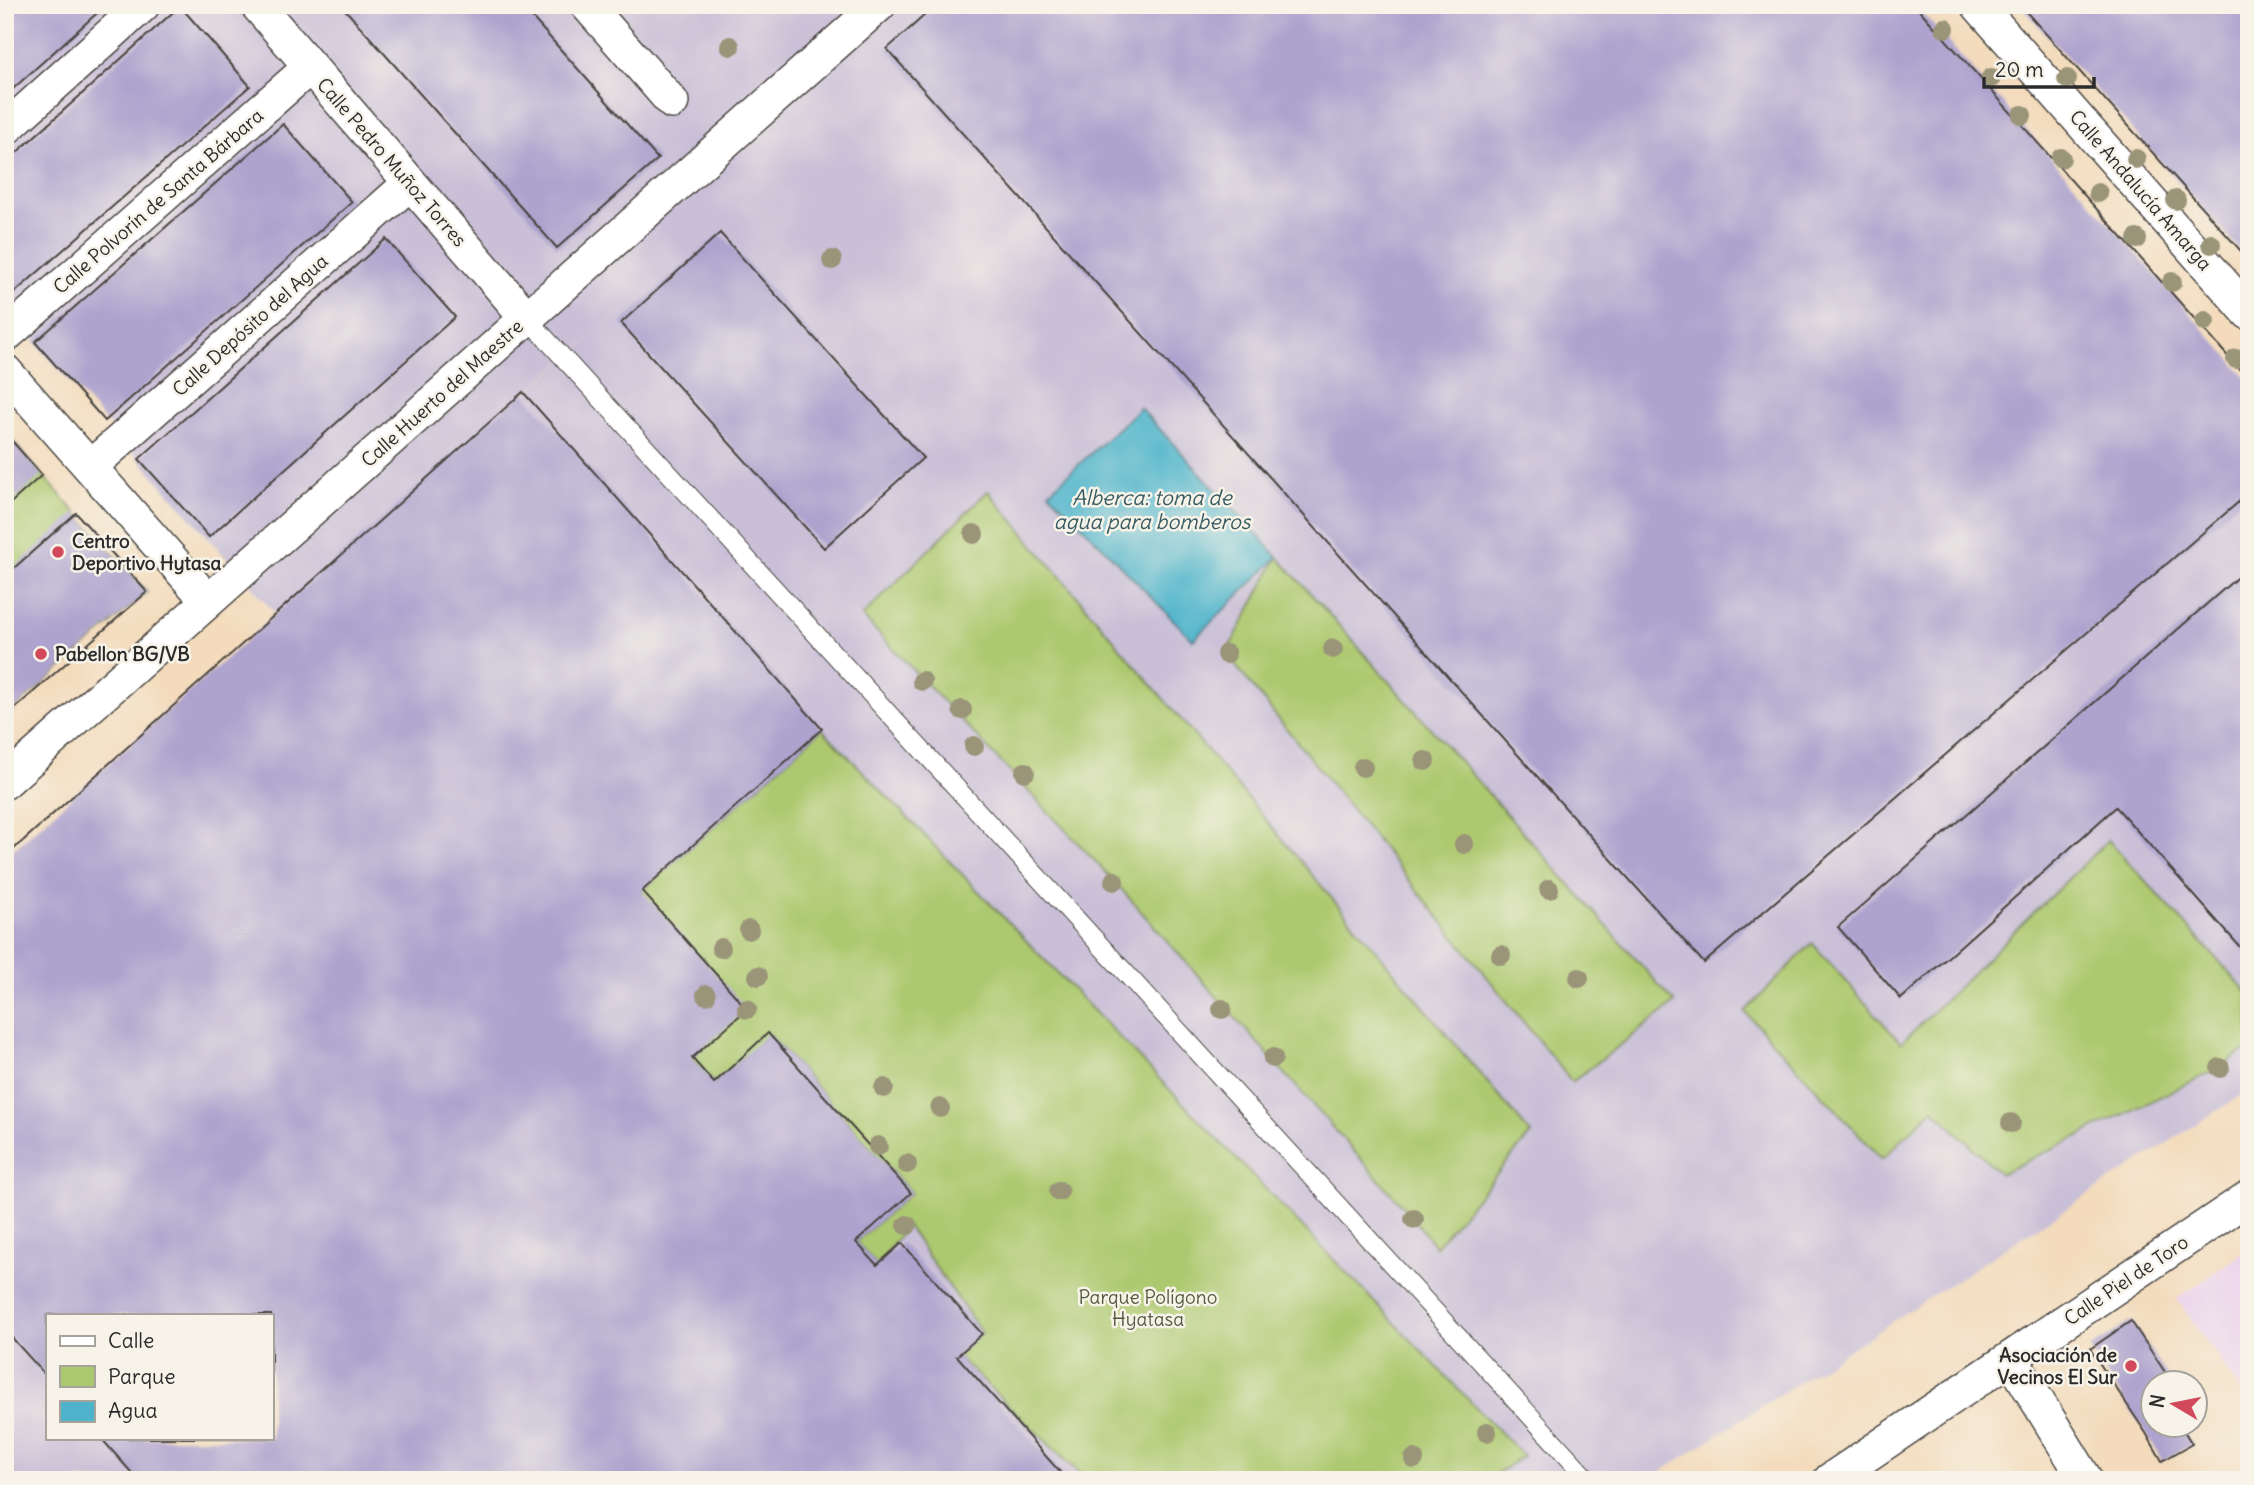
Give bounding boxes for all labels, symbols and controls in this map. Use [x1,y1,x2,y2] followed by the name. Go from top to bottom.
[1984,46,2095,90] scale bar
[1995,56,2044,83] text: 20 m
[312,73,472,251] street label: Calle Pedro Muñoz Torres
[48,103,268,299] street label: Calle Polvorín de Santa Bárbara
[2065,105,2217,275] street label: Calle Andalucía Amarga
[167,249,333,401] street label: Calle Depósito del Agua
[356,314,528,472] street label: Calle Huerto del Maestre
[1054,484,1252,535] water label: Alberca: toma de agua para bomberos
[72,529,221,575] place label: Centro Deportivo Hytasa
[50,544,66,560] marker: Centro Deportivo Hytasa
[55,642,190,666] place label: Pabellon BG/VB
[33,646,49,662] marker: Pabellon BG/VB
[2059,1230,2193,1330] street label: Calle Piel de Toro
[1079,1285,1217,1331] park label: Parque Polígono Hyatasa
[46,1314,273,1440] legend
[108,1327,154,1354] text: Calle
[1997,1343,2117,1389] place label: Asociación de Vecinos El Sur
[2123,1358,2139,1374] marker: Asociación de Vecinos El Sur
[108,1363,176,1390] text: Parque
[2138,1370,2208,1440] north arrow
[2144,1392,2170,1410] text: N
[108,1397,157,1424] text: Agua

